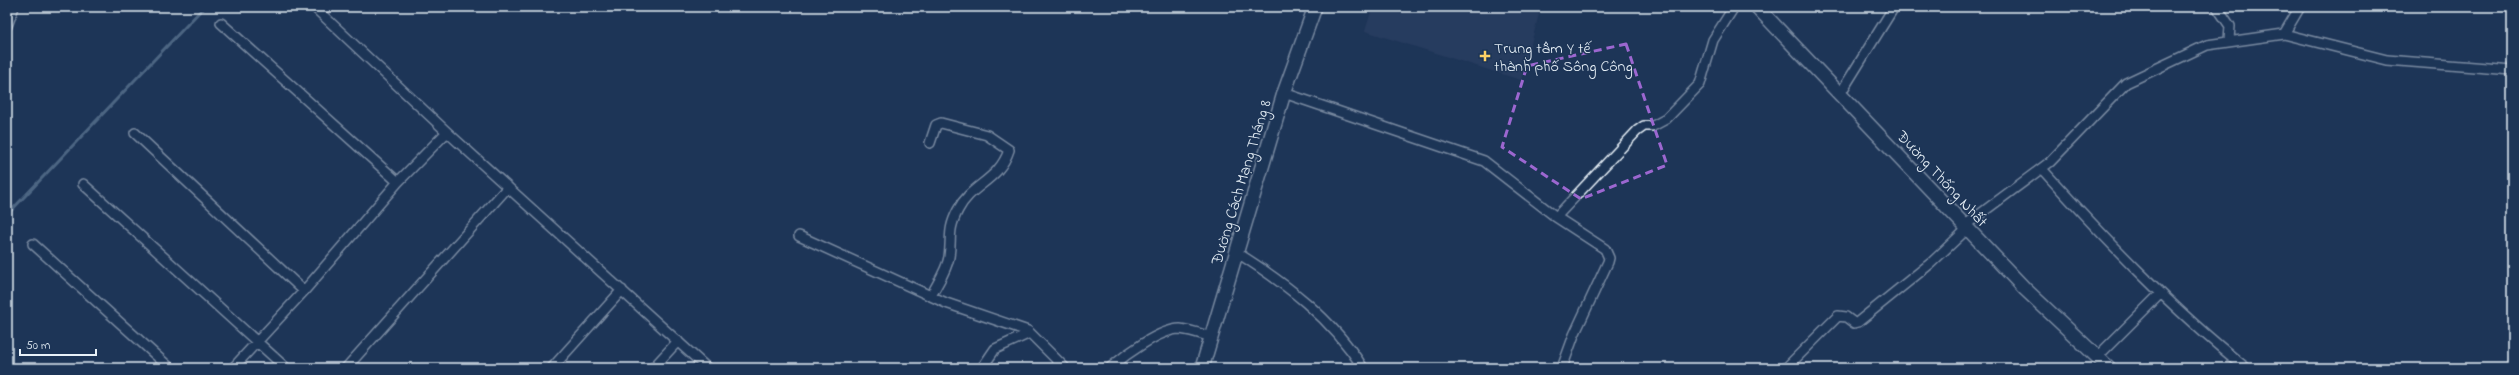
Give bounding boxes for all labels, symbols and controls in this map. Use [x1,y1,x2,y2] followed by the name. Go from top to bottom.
[1494,37,1633,79] place label: Trung tâm Y tế thành phố Sông Công
[1479,50,1491,62] marker: Trung tâm Y tế thành phố Sông Công
[1205,97,1278,269] street label: Đường Cách Mạng Tháng 8
[1890,125,1993,234] street label: Đường Thống Nhất
[20,331,96,357] scale bar
[26,337,50,355] text: 50 m

